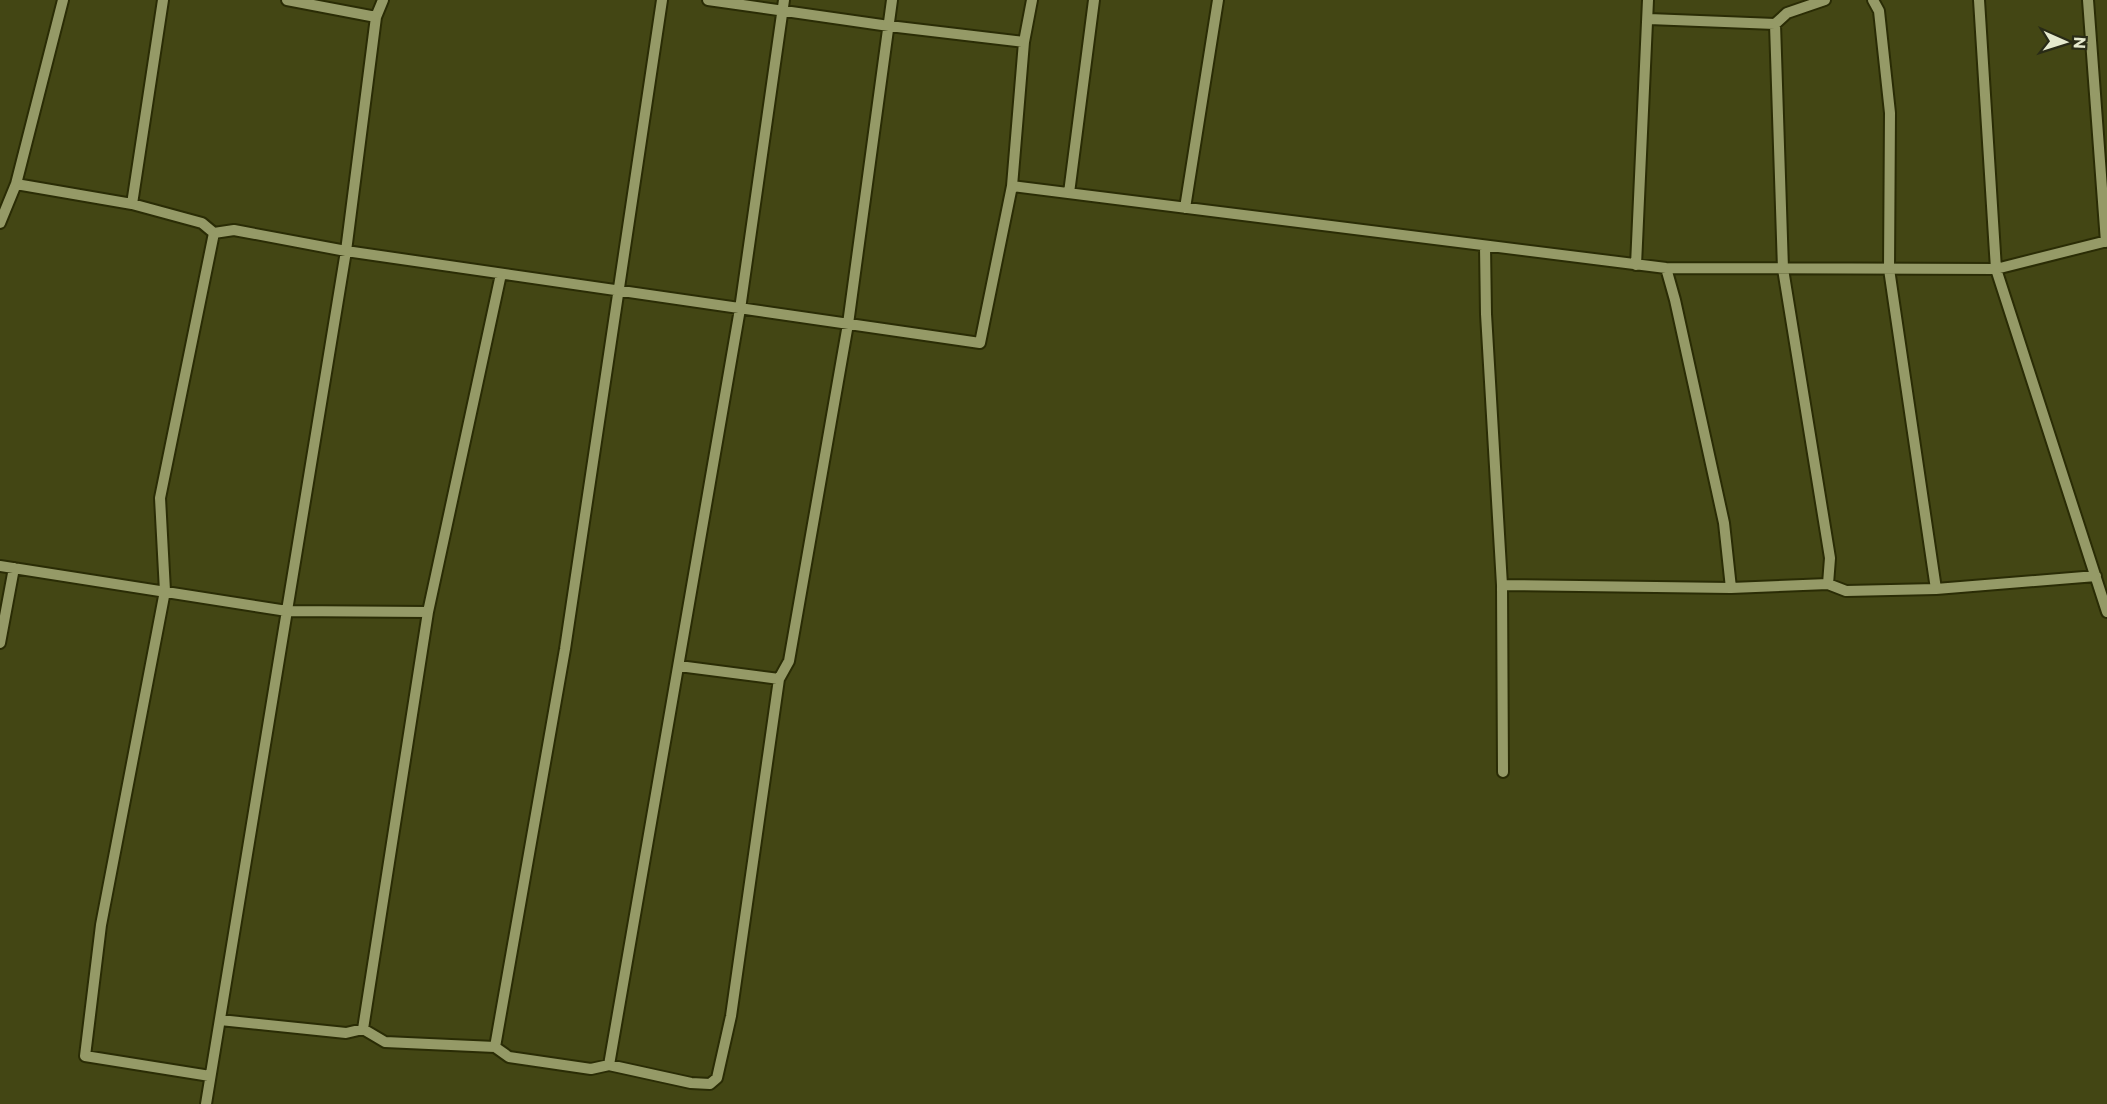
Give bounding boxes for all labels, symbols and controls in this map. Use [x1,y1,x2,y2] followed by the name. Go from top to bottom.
[2035,12,2095,72] north arrow
[2071,36,2090,49] text: N

